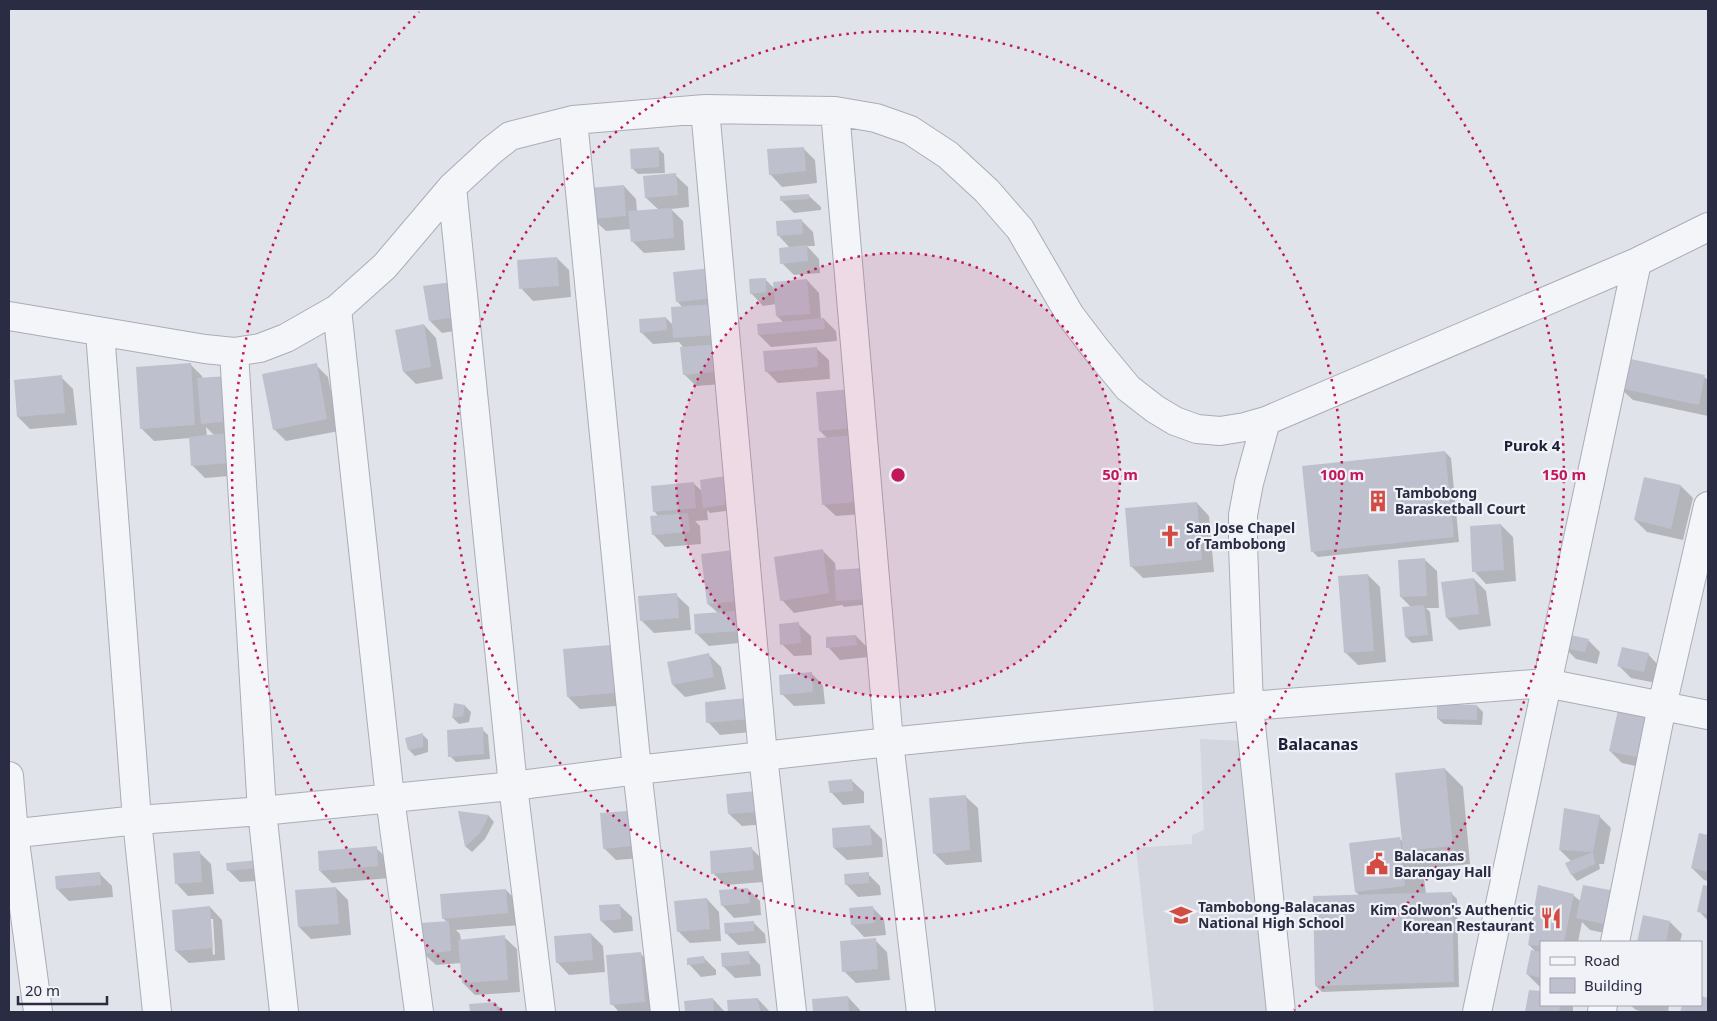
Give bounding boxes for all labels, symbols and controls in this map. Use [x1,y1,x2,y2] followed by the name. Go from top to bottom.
[1504,435,1561,455] district label: Purok 4
[1102,464,1138,484] text: 50 m
[1320,464,1364,484] text: 100 m
[1542,464,1586,484] text: 150 m
[889,466,907,484] centre of rings
[1395,483,1526,518] place label: Tambobong Barasketball Court
[1365,488,1391,514] building icon: Tambobong Barasketball Court
[1186,518,1295,553] place label: San Jose Chapel of Tambobong
[1157,523,1183,549] church icon: San Jose Chapel of Tambobong
[1278,733,1358,755] district label: Balacanas
[1394,846,1491,881] place label: Balacanas Barangay Hall
[1364,851,1390,877] public building icon: Balacanas Barangay Hall
[1198,897,1355,932] place label: Tambobong-Balacanas National High School
[1370,900,1534,935] place label: Kim Solwon's Authentic Korean Restaurant
[1168,902,1194,928] school or university icon: Tambobong-Balacanas National High School
[1538,905,1564,931] restaurant icon: Kim Solwon's Authentic Korean Restaurant
[1540,941,1702,1006] legend
[1584,950,1620,970] text: Road
[18,974,106,1006] scale bar
[1584,975,1642,995] text: Building
[25,980,60,1000] text: 20 m

